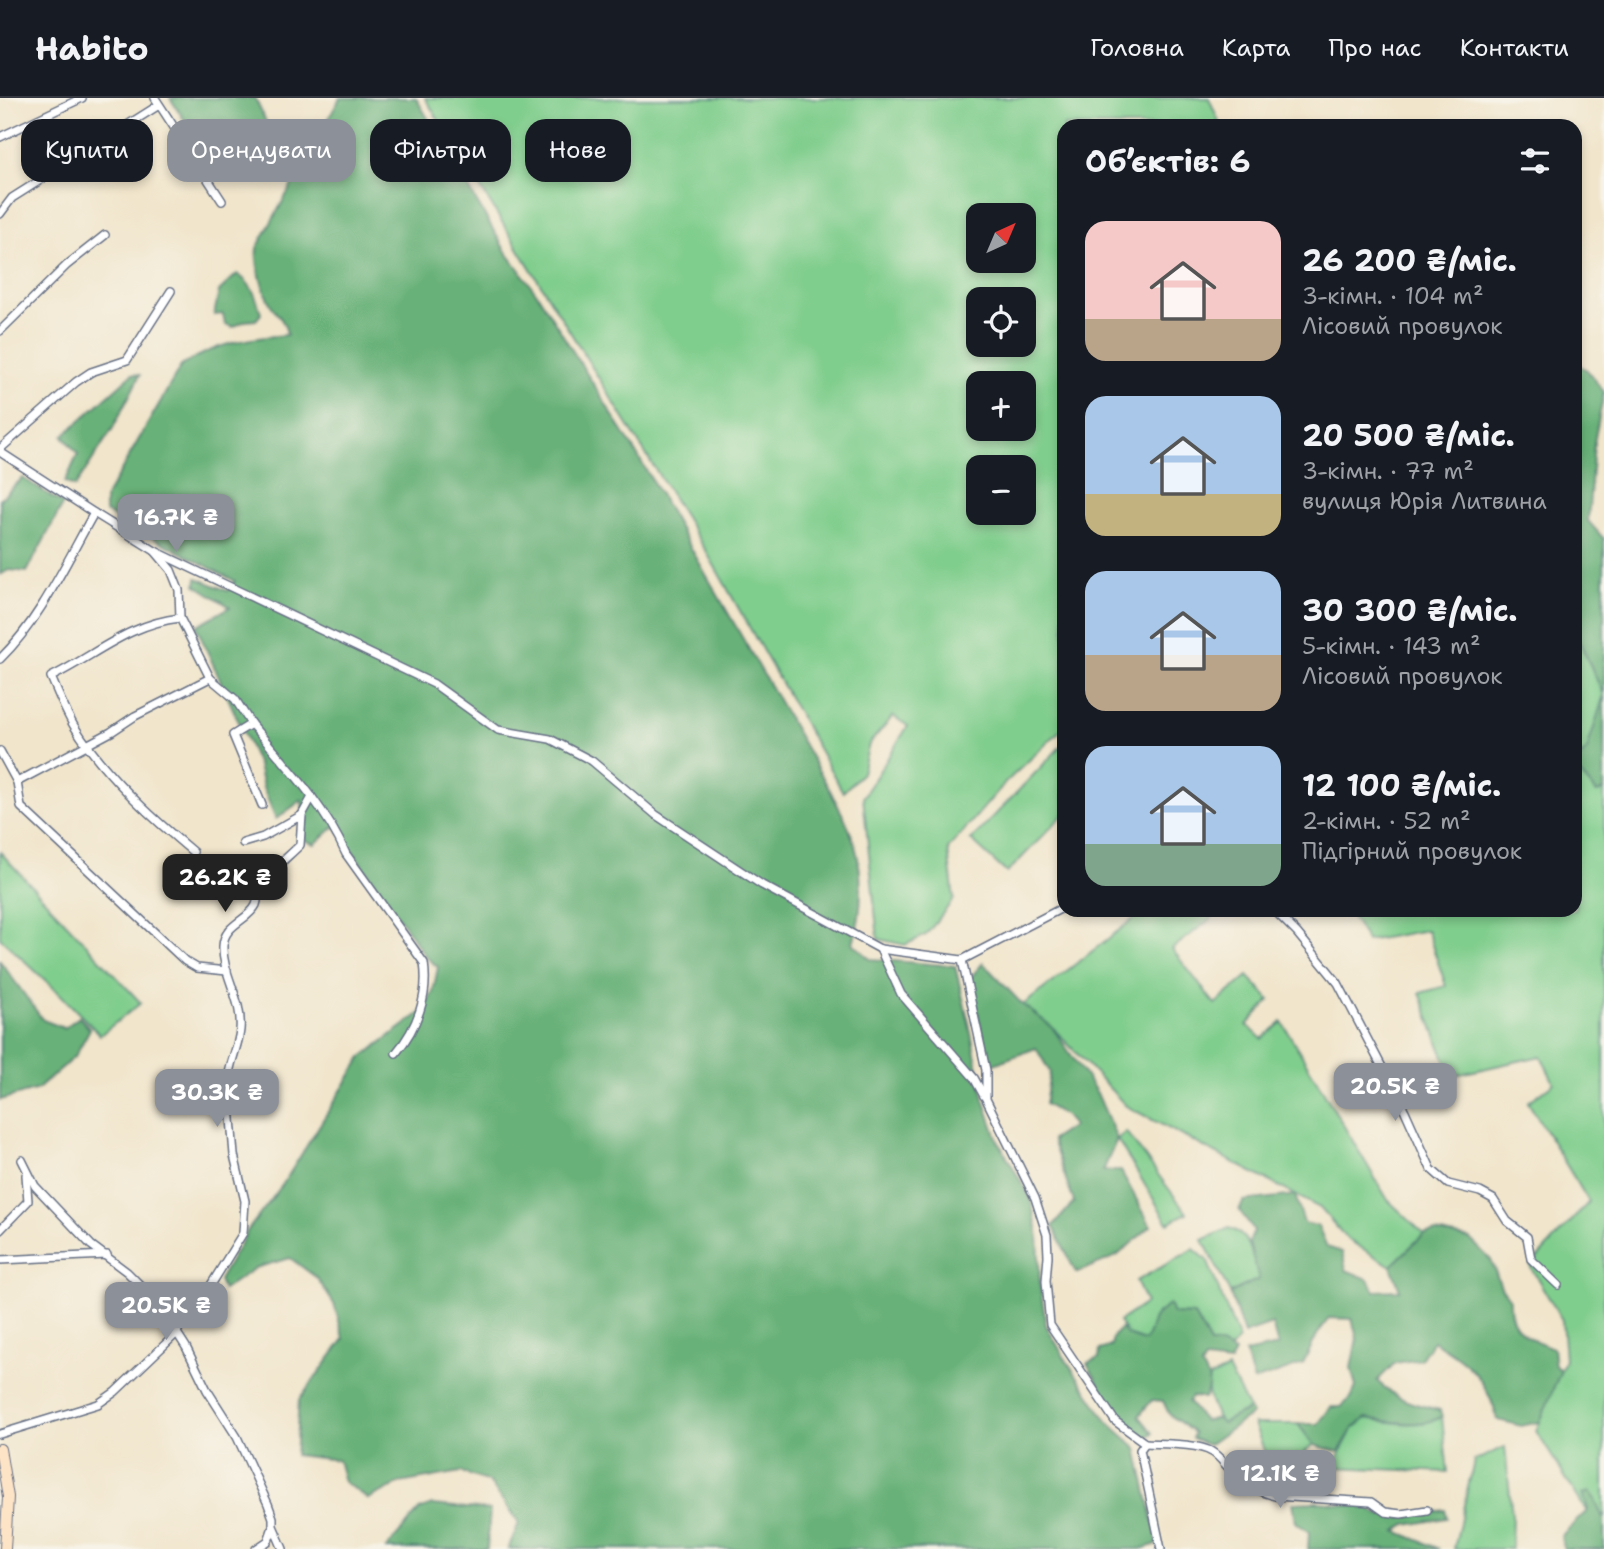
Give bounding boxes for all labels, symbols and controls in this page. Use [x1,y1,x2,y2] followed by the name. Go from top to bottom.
[35,26,149,71] text: Habito
[1090,32,1184,64] text: Головна
[1222,32,1291,64] text: Карта
[1329,32,1422,64] text: Про нас
[1460,32,1569,64] text: Контакти
[21,119,153,182] chip: Купити
[167,119,356,182] chip: Орендувати
[370,119,511,182] chip: Фільтри
[525,119,631,182] chip: Нове
[1085,141,1251,182] text: Об’єктів: 6
[1516,142,1554,180] icon: filters
[966,203,1036,273] north arrow
[966,203,1036,525] map controls
[1302,240,1517,281] text: 26 200 ₴/міс.
[1141,249,1225,333] icon: home
[1302,281,1483,311] text: 3-кімн. · 104 m²
[966,287,1036,357] button: locate
[1302,311,1503,341] text: Лісовий провулок
[966,371,1036,441] button: +
[1302,415,1515,456] text: 20 500 ₴/міс.
[1141,424,1225,508] icon: home
[966,455,1036,525] button: −
[1302,456,1474,486] text: 3-кімн. · 77 m²
[1302,486,1547,516] text: вулиця Юрія Литвина
[111,494,241,554] pin: 16.7K ₴
[134,502,218,532] text: 16.7K ₴
[1302,590,1518,631] text: 30 300 ₴/міс.
[1141,599,1225,683] icon: home
[1302,631,1480,661] text: 5-кімн. · 143 m²
[1302,661,1503,691] text: Лісовий провулок
[1302,765,1501,806] text: 12 100 ₴/міс.
[1141,774,1225,858] icon: home
[1302,806,1471,836] text: 2-кімн. · 52 m²
[1302,836,1522,866] text: Підгірний провулок
[160,854,290,914] pin: 26.2K ₴
[178,862,272,892] text: 26.2K ₴
[1330,1063,1460,1123] pin: 20.5K ₴
[152,1070,282,1129] pin: 30.3K ₴
[1350,1071,1440,1101] text: 20.5K ₴
[171,1077,263,1107] text: 30.3K ₴
[101,1282,231,1342] pin: 20.5K ₴
[121,1290,211,1320] text: 20.5K ₴
[1215,1450,1345,1510] pin: 12.1K ₴
[1240,1458,1320,1488] text: 12.1K ₴

